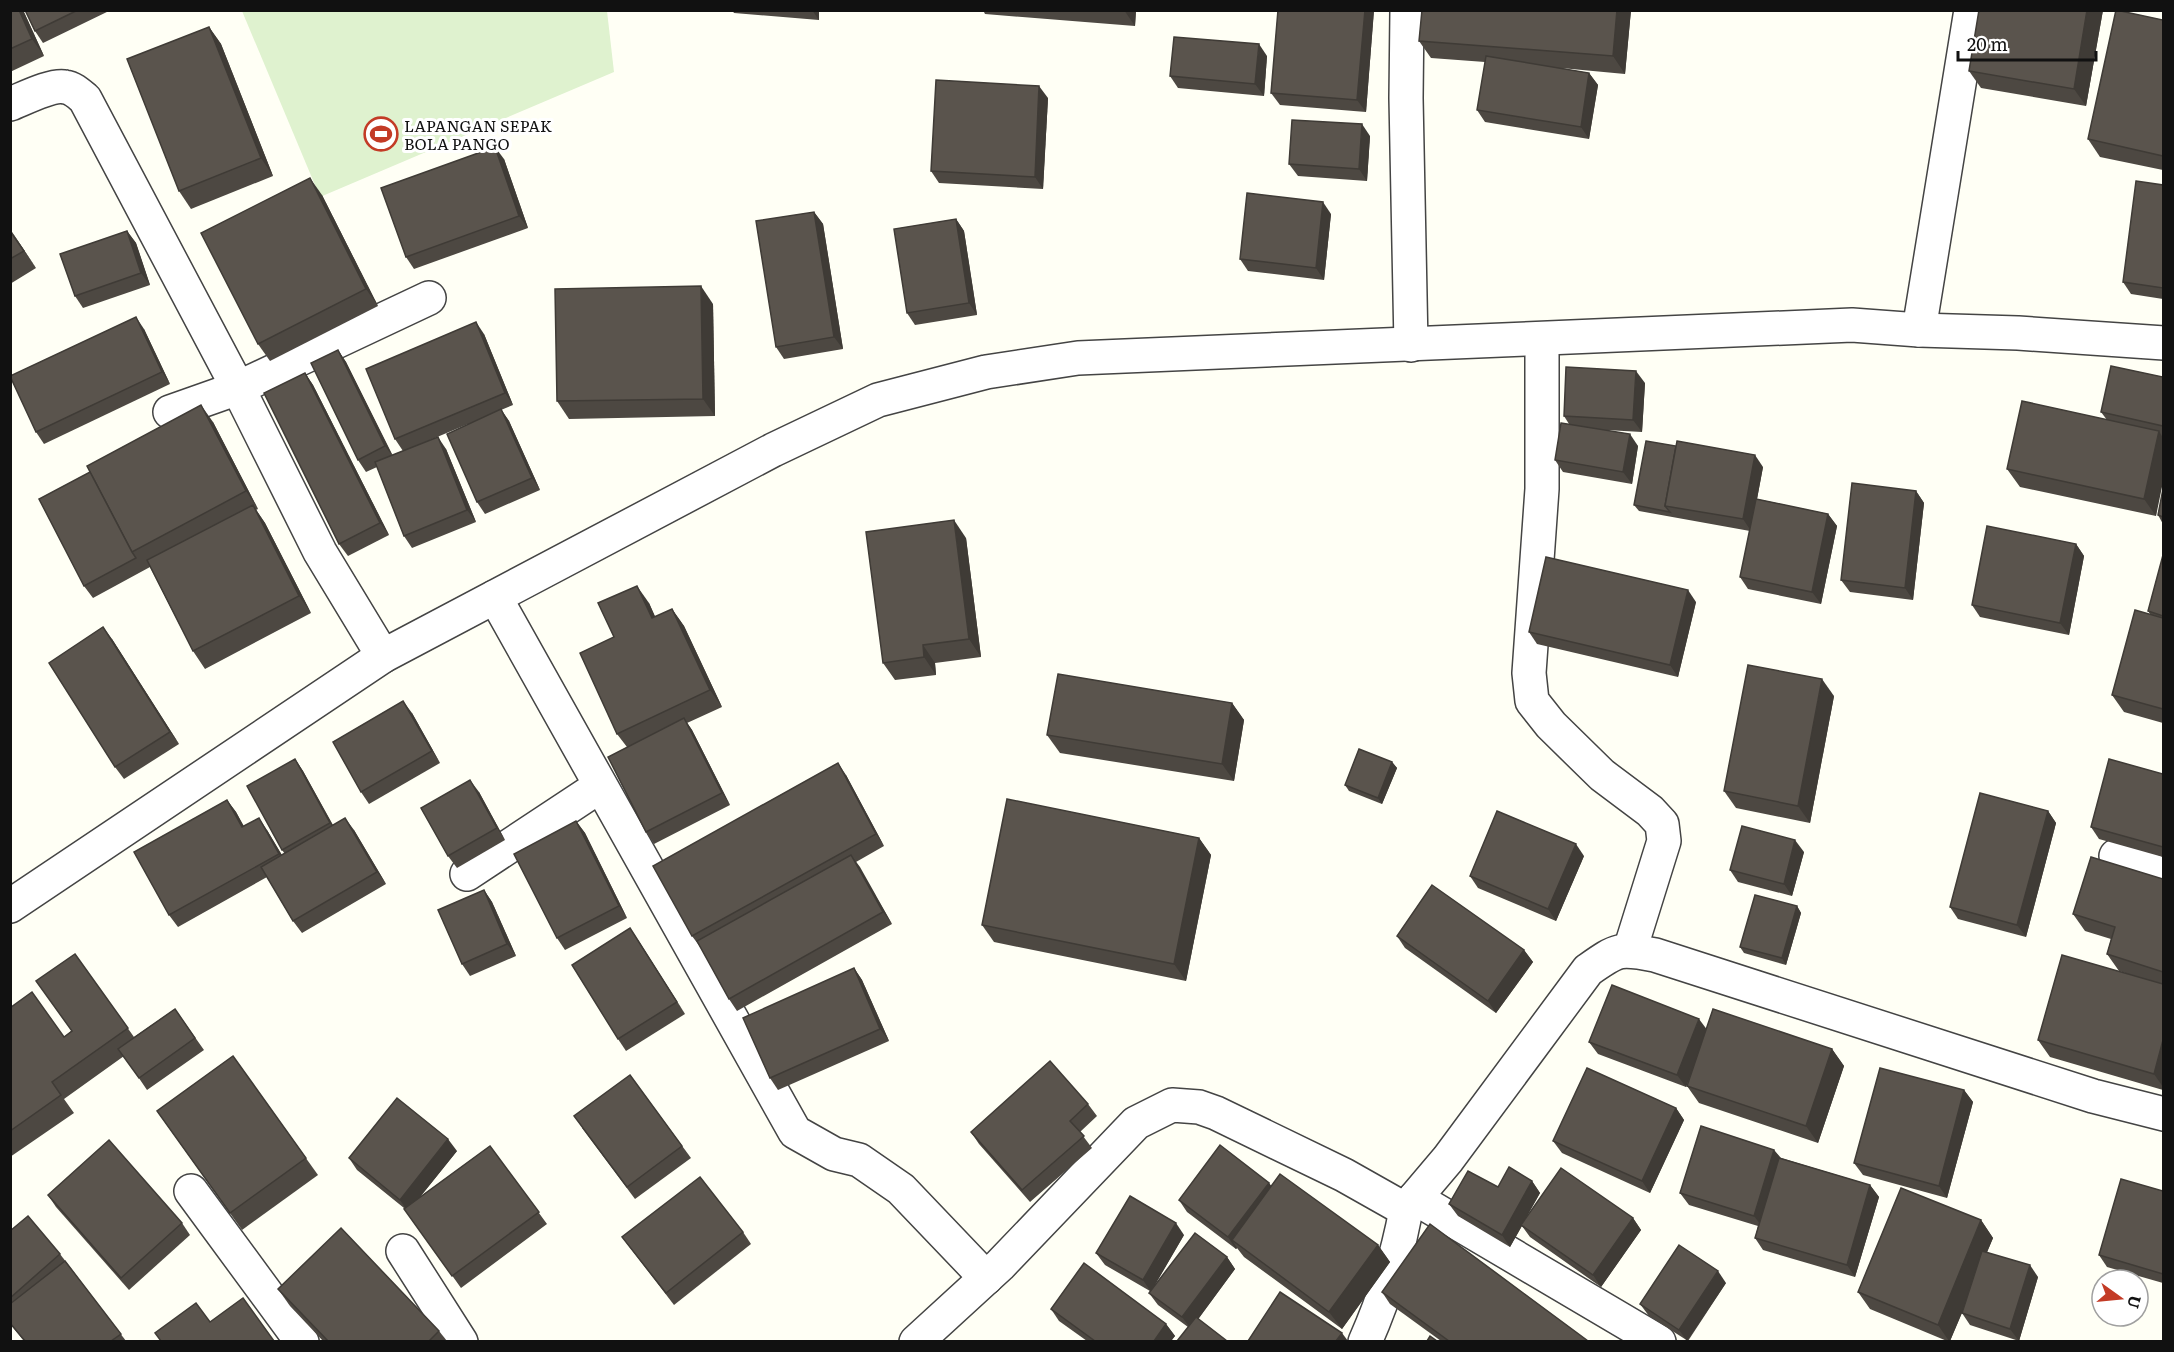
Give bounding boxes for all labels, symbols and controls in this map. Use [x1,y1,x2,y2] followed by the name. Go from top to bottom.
[1958,24,2096,62] scale bar
[1967,30,2008,57] text: 20 m
[404,113,552,155] place label: LAPANGAN SEPAK BOLA PANGO
[363,116,399,152] sports icon: LAPANGAN SEPAK BOLA PANGO
[2090,1268,2150,1328] north arrow
[2122,1293,2149,1312] text: U

